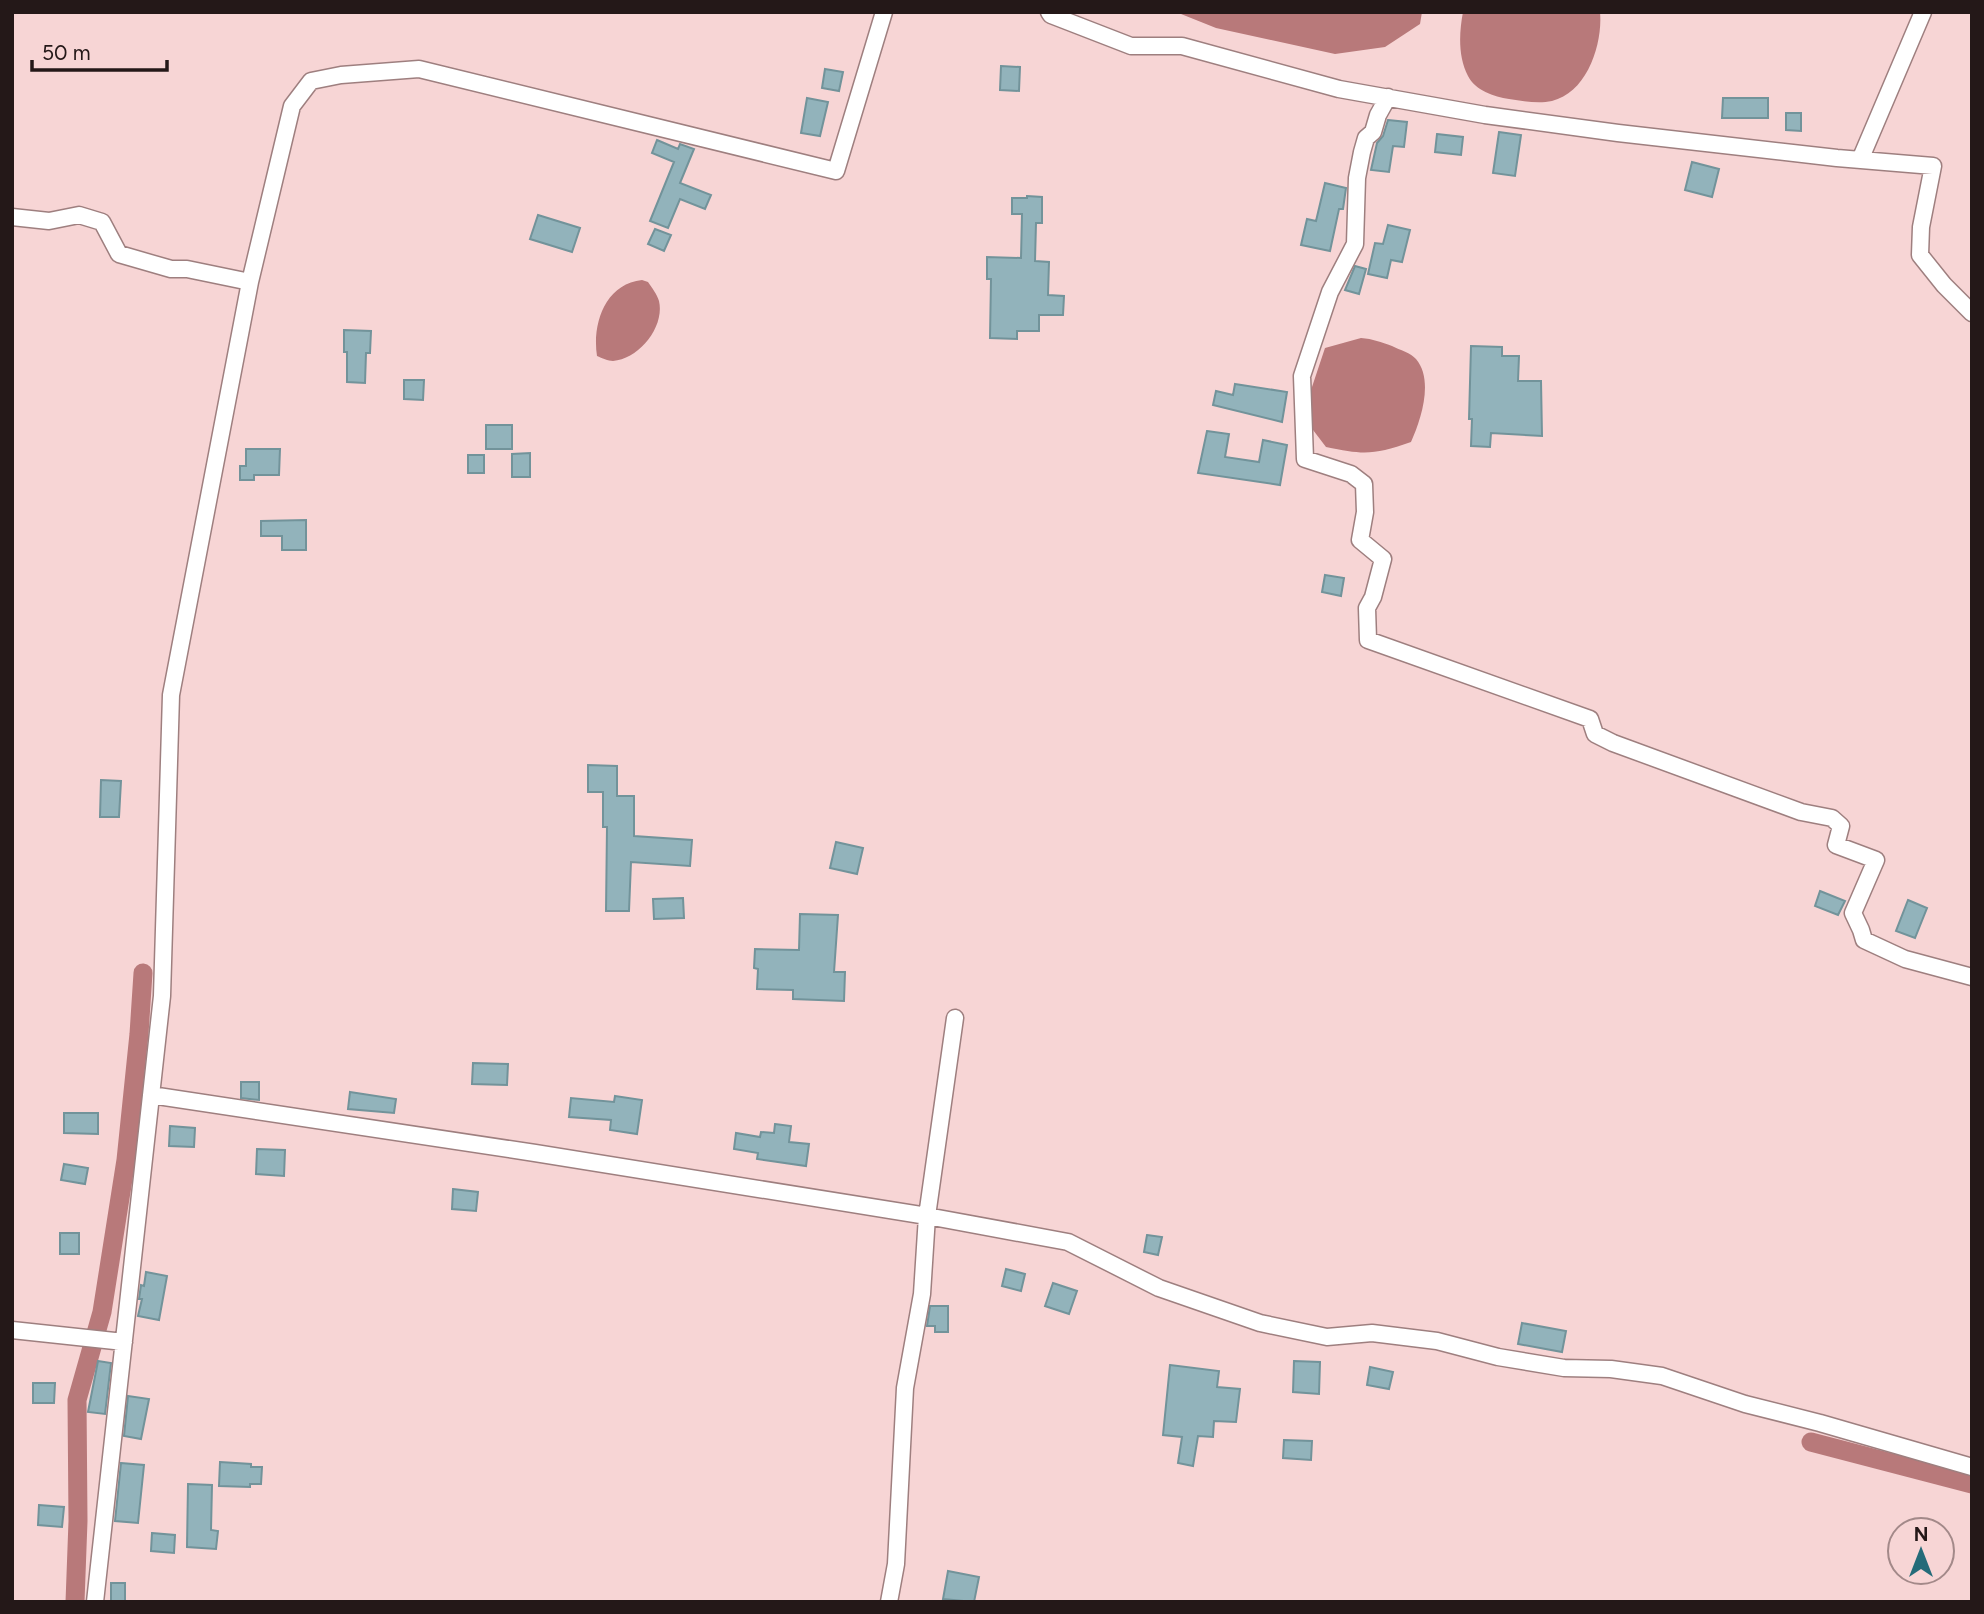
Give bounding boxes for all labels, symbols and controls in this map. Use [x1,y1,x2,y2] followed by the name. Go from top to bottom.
[32,28,166,72] scale bar
[42,40,91,65] text: 50 m
[1886,1516,1956,1586] north arrow
[1914,1523,1928,1546] text: N

